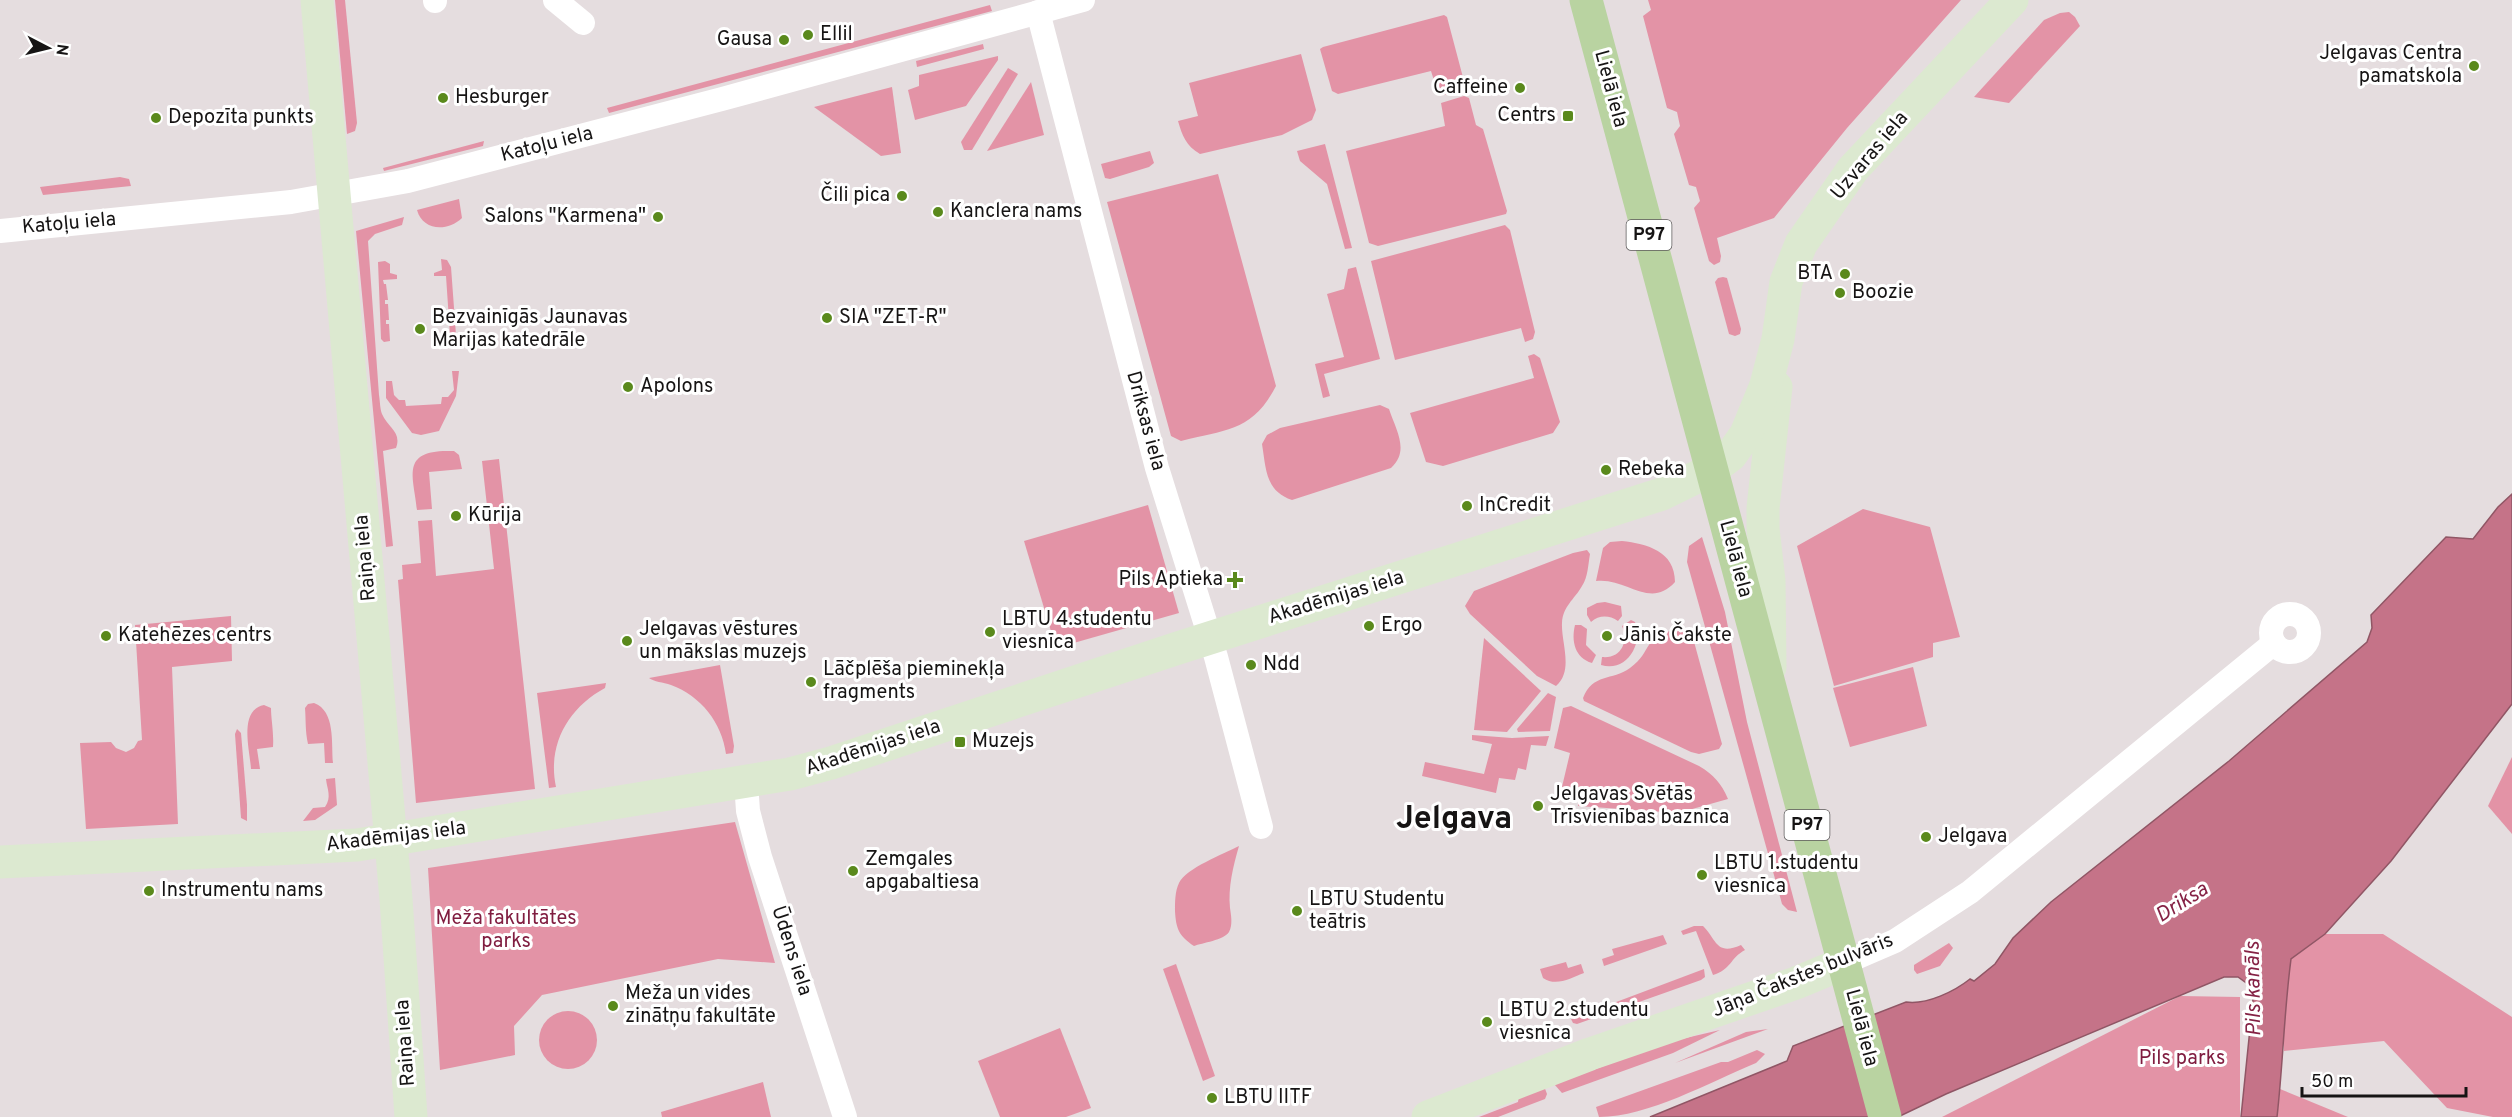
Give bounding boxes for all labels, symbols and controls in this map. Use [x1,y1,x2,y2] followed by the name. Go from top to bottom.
[18,18,78,78] north arrow
[820,22,853,48] place label: Ellil
[717,27,772,53] place label: Gausa
[801,28,815,42] marker: Ellil
[777,33,791,47] marker: Gausa
[2319,41,2462,90] place label: Jelgavas Centra pamatskola
[50,43,72,57] text: N
[1587,47,1633,131] street label: Lielā iela
[2467,59,2481,73] marker: Jelgavas Centra pamatskola
[1433,75,1508,101] place label: Caffeine
[1513,81,1527,95] marker: Caffeine
[455,85,549,111] place label: Hesburger
[436,91,450,105] marker: Hesburger
[1497,103,1556,129] place label: Centrs
[168,105,314,131] place label: Depozīta punkts
[1825,106,1915,206] street label: Uzvaras iela
[1561,109,1575,123] marker: Centrs
[149,111,163,125] marker: Depozīta punkts
[498,121,596,169] street label: Katoļu iela
[820,181,890,209] place label: Čili pica
[895,189,909,203] marker: Čili pica
[950,199,1083,225] place label: Kanclera nams
[484,204,646,230] place label: Salons "Karmena"
[931,205,945,219] marker: Kanclera nams
[21,207,117,241] street label: Katoļu iela
[651,210,665,224] marker: Salons "Karmena"
[1626,220,1672,250] road number: P97
[1797,261,1833,287] place label: BTA
[1838,267,1852,281] marker: BTA
[1852,280,1914,306] place label: Boozie
[1833,286,1847,300] marker: Boozie
[432,305,628,354] place label: Bezvainīgās Jaunavas Marijas katedrāle
[839,305,947,331] place label: SIA "ZET-R"
[820,311,834,325] marker: SIA "ZET-R"
[413,322,427,336] marker: Bezvainīgās Jaunavas Marijas katedrāle
[1119,368,1171,474] street label: Driksas iela
[640,374,713,400] place label: Apolons
[621,380,635,394] marker: Apolons
[1618,457,1685,483] place label: Rebeka
[1599,463,1613,477] marker: Rebeka
[1479,493,1551,519] place label: InCredit
[1460,499,1474,513] marker: InCredit
[468,503,521,529] place label: Kūrija
[449,509,463,523] marker: Kūrija
[349,514,383,602] street label: Raiņa iela
[1712,517,1758,601] street label: Lielā iela
[1265,565,1407,631] street label: Akadēmijas iela
[1118,567,1223,593] place label: Pils Aptieka
[1228,573,1242,587] marker: Pils Aptieka
[1002,607,1152,656] place label: LBTU 4.studentu viesnīca
[1381,613,1422,639] place label: Ergo
[639,617,807,666] place label: Jelgavas vēstures un mākslas muzejs
[1362,619,1376,633] marker: Ergo
[1619,621,1732,649] place label: Jānis Čakste
[118,623,272,649] place label: Katehēzes centrs
[983,625,997,639] marker: LBTU 4.studentu viesnīca
[99,629,113,643] marker: Katehēzes centrs
[1600,629,1614,643] marker: Jānis Čakste
[620,634,634,648] marker: Jelgavas vēstures un mākslas muzejs
[1263,652,1300,678] place label: Ndd
[823,657,1004,706] place label: Lāčplēša pieminekļa fragments
[1244,658,1258,672] marker: Ndd
[804,675,818,689] marker: Lāčplēša pieminekļa fragments
[802,714,944,782] street label: Akadēmijas iela
[972,729,1034,755] place label: Muzejs
[953,735,967,749] marker: Muzejs
[1550,782,1729,831] place label: Jelgavas Svētās Trīsvienības baznīca
[1531,799,1545,813] marker: Jelgavas Svētās Trīsvienības baznīca
[1396,800,1512,840] district label: Jelgava
[1784,810,1830,840] road number: P97
[325,816,467,858] street label: Akadēmijas iela
[1938,824,2007,850] place label: Jelgava
[1919,830,1933,844] marker: Jelgava
[865,847,979,896] place label: Zemgales apgabaltiesa
[1714,851,1859,900] place label: LBTU 1.studentu viesnīca
[846,864,860,878] marker: Zemgales apgabaltiesa
[1695,868,1709,882] marker: LBTU 1.studentu viesnīca
[2151,876,2214,930] water label: Driksa
[161,878,323,904] place label: Instrumentu nams
[142,884,156,898] marker: Instrumentu nams
[1309,887,1445,936] place label: LBTU Studentu teātris
[764,902,819,999] street label: Ūdens iela
[1290,904,1304,918] marker: LBTU Studentu teātris
[435,906,577,955] park label: Meža fakultātes parks
[1708,926,1897,1024] street label: Jāņa Čakstes bulvāris
[2240,941,2268,1037] water label: Pils kanāls
[625,981,776,1030] place label: Meža un vides zinātņu fakultāte
[1838,986,1884,1070] street label: Lielā iela
[1499,998,1649,1047] place label: LBTU 2.studentu viesnīca
[390,999,422,1087] street label: Raiņa iela
[606,999,620,1013] marker: Meža un vides zinātņu fakultāte
[1480,1015,1494,1029] marker: LBTU 2.studentu viesnīca
[2139,1046,2225,1072] park label: Pils parks
[2302,1060,2466,1098] scale bar
[2311,1071,2353,1094] text: 50 m
[1224,1085,1312,1111] place label: LBTU IITF
[1205,1091,1219,1105] marker: LBTU IITF

